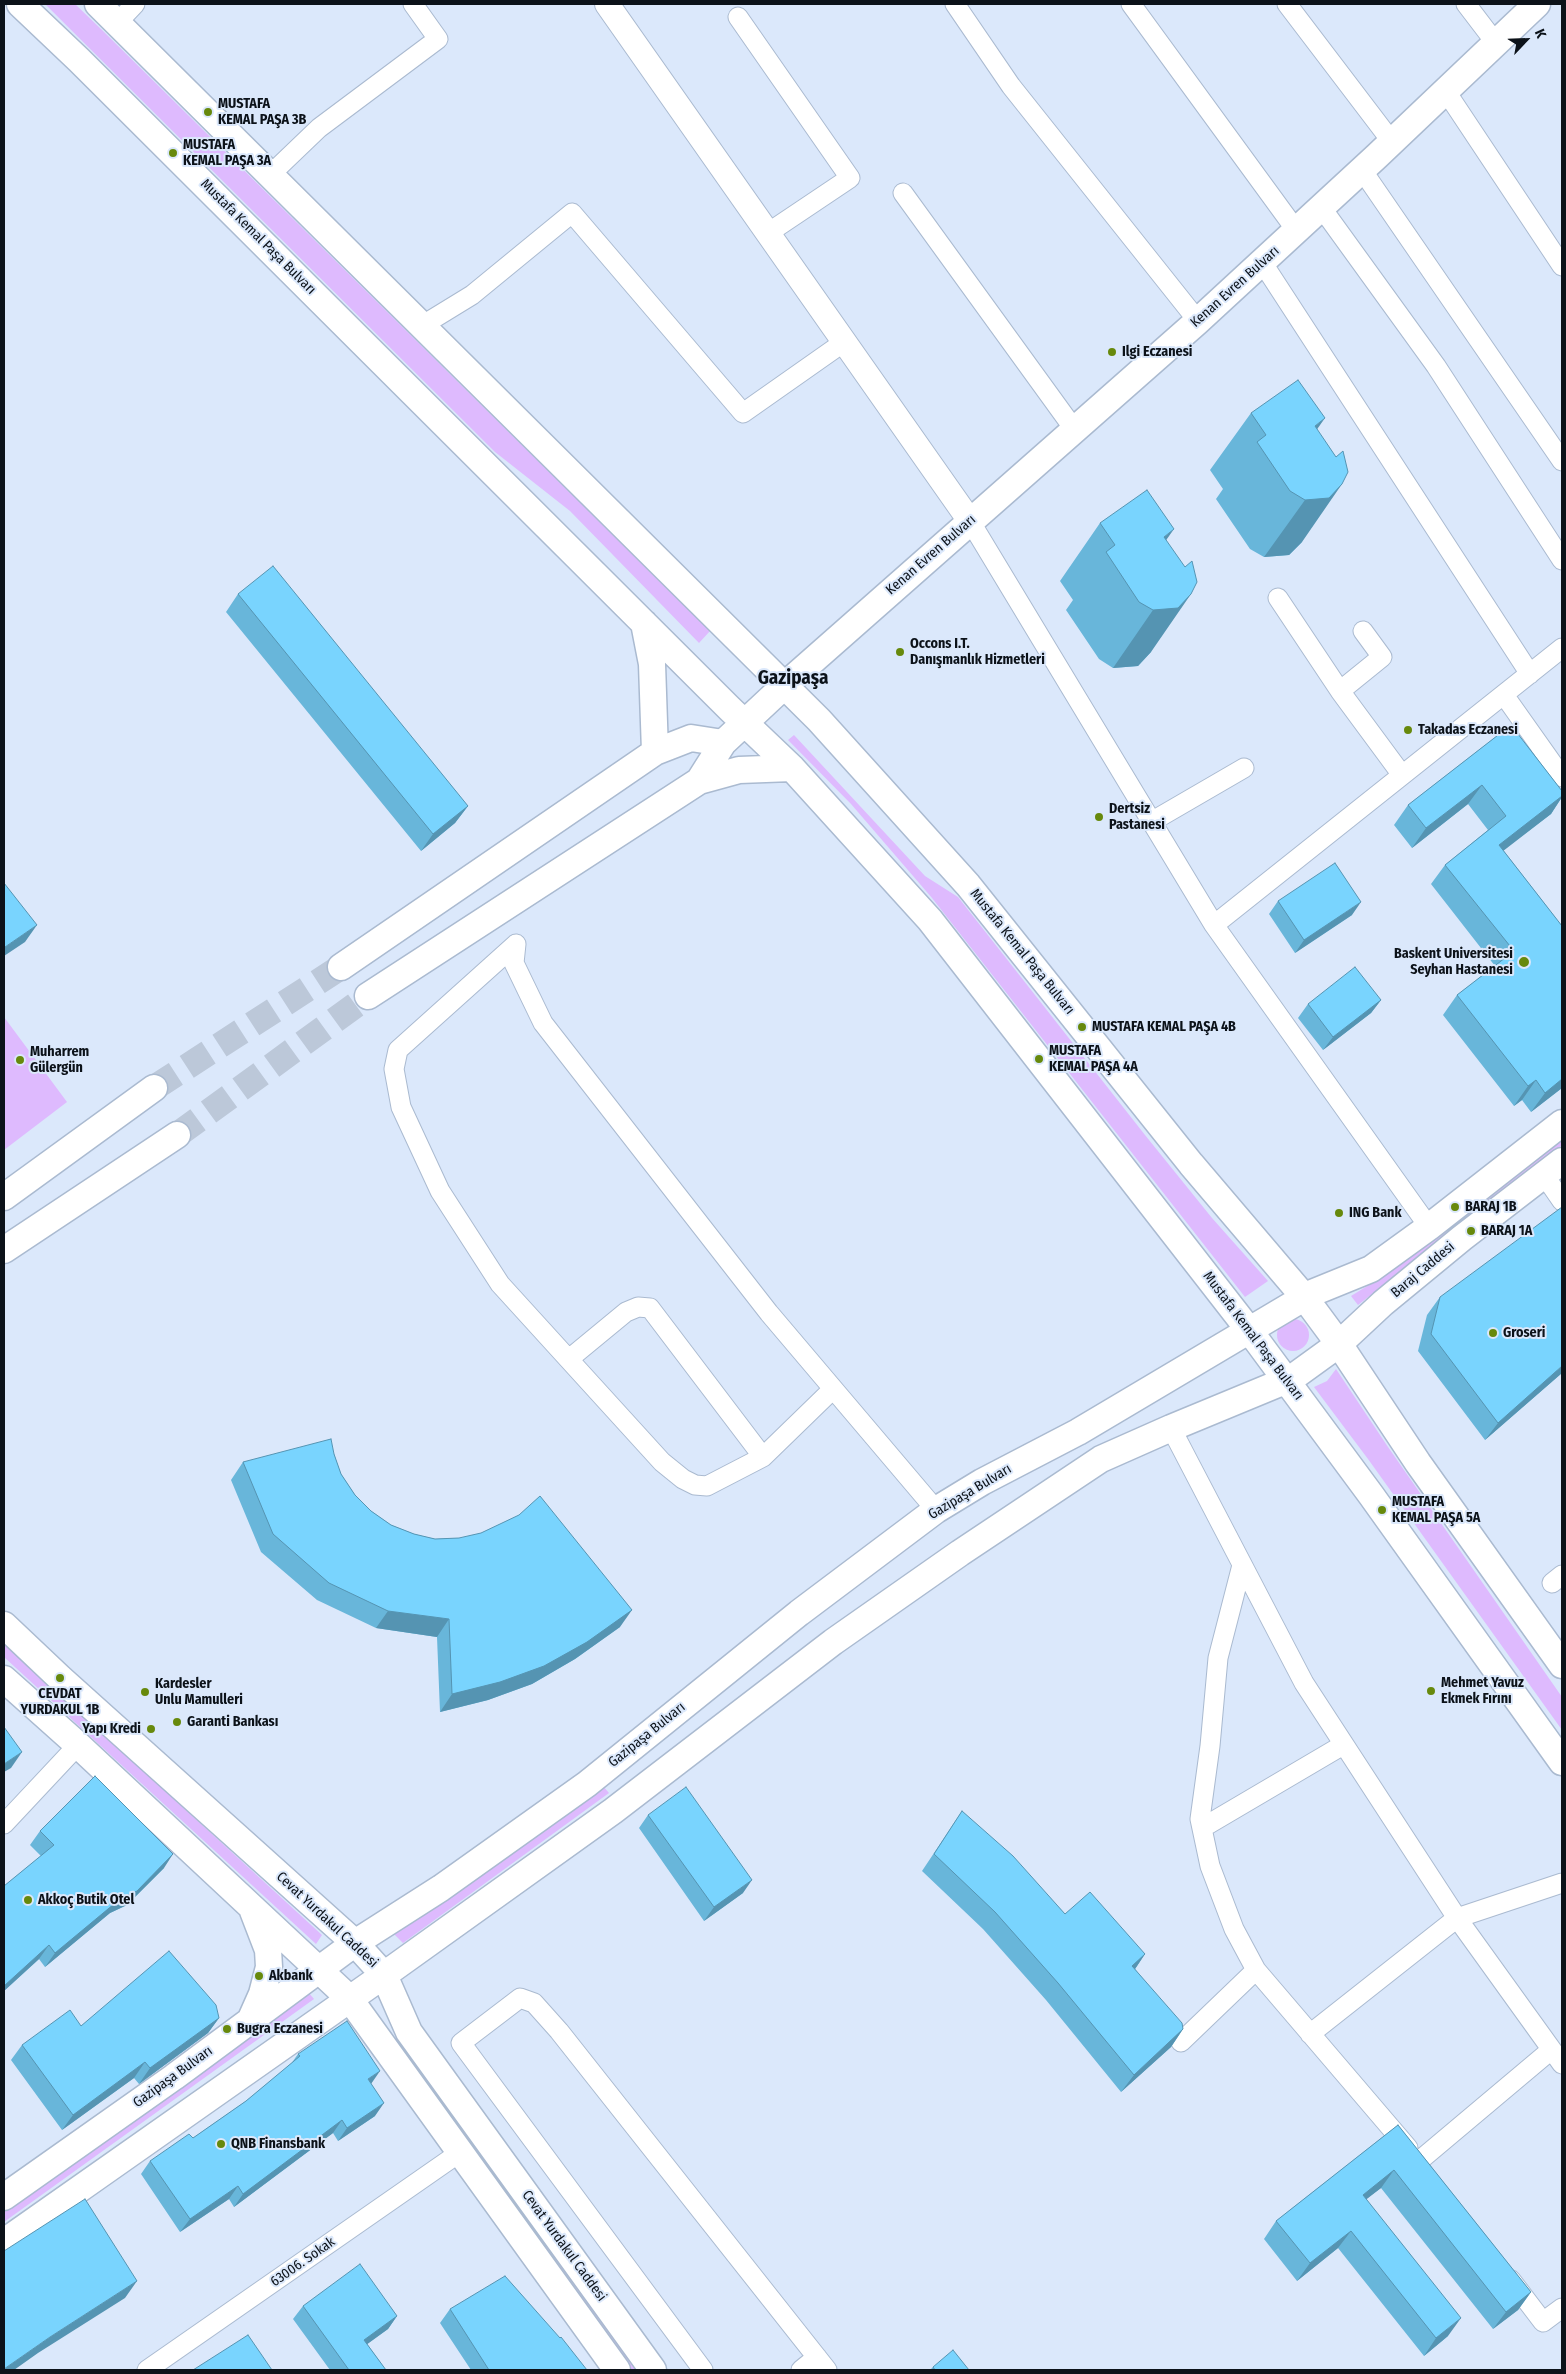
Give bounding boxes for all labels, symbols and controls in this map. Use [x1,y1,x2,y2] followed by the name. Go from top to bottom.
[1501,15,1551,65] north arrow
[1531,27,1550,41] text: K
[218,96,306,128] place label: MUSTAFA KEMAL PAŞA 3B
[202,106,214,118] marker: MUSTAFA KEMAL PAŞA 3B
[183,137,271,170] place label: MUSTAFA KEMAL PAŞA 3A
[167,147,179,159] marker: MUSTAFA KEMAL PAŞA 3A
[197,176,319,298] street label: Mustafa Kemal Paşa Bulvarı
[1187,243,1283,331] street label: Kenan Evren Bulvarı
[1122,344,1192,360] place label: Ilgi Eczanesi
[1106,346,1118,358] marker: Ilgi Eczanesi
[883,511,979,599] street label: Kenan Evren Bulvarı
[910,636,1045,669] place label: Occons I.T. Danışmanlık Hizmetleri
[894,646,906,658] marker: Occons I.T. Danışmanlık Hizmetleri
[758,668,828,690] district label: Gazipaşa
[1418,722,1518,738] place label: Takadas Eczanesi
[1402,724,1414,736] marker: Takadas Eczanesi
[1109,801,1165,834] place label: Dertsiz Pastanesi
[1093,811,1105,823] marker: Dertsiz Pastanesi
[966,886,1078,1018] street label: Mustafa Kemal Paşa Bulvarı
[1394,946,1513,979] place label: Baskent Universitesi Seyhan Hastanesi
[1517,955,1531,969] marker: Baskent Universitesi Seyhan Hastanesi
[1092,1019,1236,1035] place label: MUSTAFA KEMAL PAŞA 4B
[1076,1021,1088,1033] marker: MUSTAFA KEMAL PAŞA 4B
[1049,1043,1138,1076] place label: MUSTAFA KEMAL PAŞA 4A
[30,1044,89,1076] place label: Muharrem Gülergün
[1033,1053,1045,1065] marker: MUSTAFA KEMAL PAŞA 4A
[14,1054,26,1066] marker: Muharrem Gülergün
[1465,1199,1517,1215] place label: BARAJ 1B
[1449,1201,1461,1213] marker: BARAJ 1B
[1349,1205,1402,1221] place label: ING Bank
[1333,1207,1345,1219] marker: ING Bank
[1481,1223,1532,1239] place label: BARAJ 1A
[1465,1225,1477,1237] marker: BARAJ 1A
[1388,1239,1458,1301] street label: Baraj Caddesi
[1199,1268,1307,1404] street label: Mustafa Kemal Paşa Bulvarı
[1503,1325,1545,1341] place label: Groseri
[1487,1327,1499,1339] marker: Groseri
[925,1461,1015,1523] street label: Gazipaşa Bulvarı
[1392,1494,1480,1526] place label: MUSTAFA KEMAL PAŞA 5A
[1376,1504,1388,1516] marker: MUSTAFA KEMAL PAŞA 5A
[54,1672,66,1684] marker: CEVDAT YURDAKUL 1B
[1441,1675,1524,1708] place label: Mehmet Yavuz Ekmek Fırını
[155,1676,243,1708] place label: Kardesler Unlu Mamulleri
[1425,1685,1437,1697] marker: Mehmet Yavuz Ekmek Fırını
[21,1686,99,1718] place label: CEVDAT YURDAKUL 1B
[139,1686,151,1698] marker: Kardesler Unlu Mamulleri
[605,1699,689,1771] street label: Gazipaşa Bulvarı
[187,1714,278,1730] place label: Garanti Bankası
[171,1716,183,1728] marker: Garanti Bankası
[82,1721,141,1737] place label: Yapı Kredi
[145,1723,157,1735] marker: Yapı Kredi
[273,1869,381,1971] street label: Cevat Yurdakul Caddesi
[38,1892,134,1908] place label: Akkoç Butik Otel
[22,1894,34,1906] marker: Akkoç Butik Otel
[269,1968,313,1984] place label: Akbank
[253,1970,265,1982] marker: Akbank
[237,2021,323,2037] place label: Bugra Eczanesi
[221,2023,233,2035] marker: Bugra Eczanesi
[130,2043,216,2111] street label: Gazipaşa Bulvarı
[231,2136,325,2152] place label: QNB Finansbank
[215,2138,227,2150] marker: QNB Finansbank
[518,2187,610,2305] street label: Cevat Yurdakul Caddesi
[267,2234,339,2290] street label: 63006. Sokak

